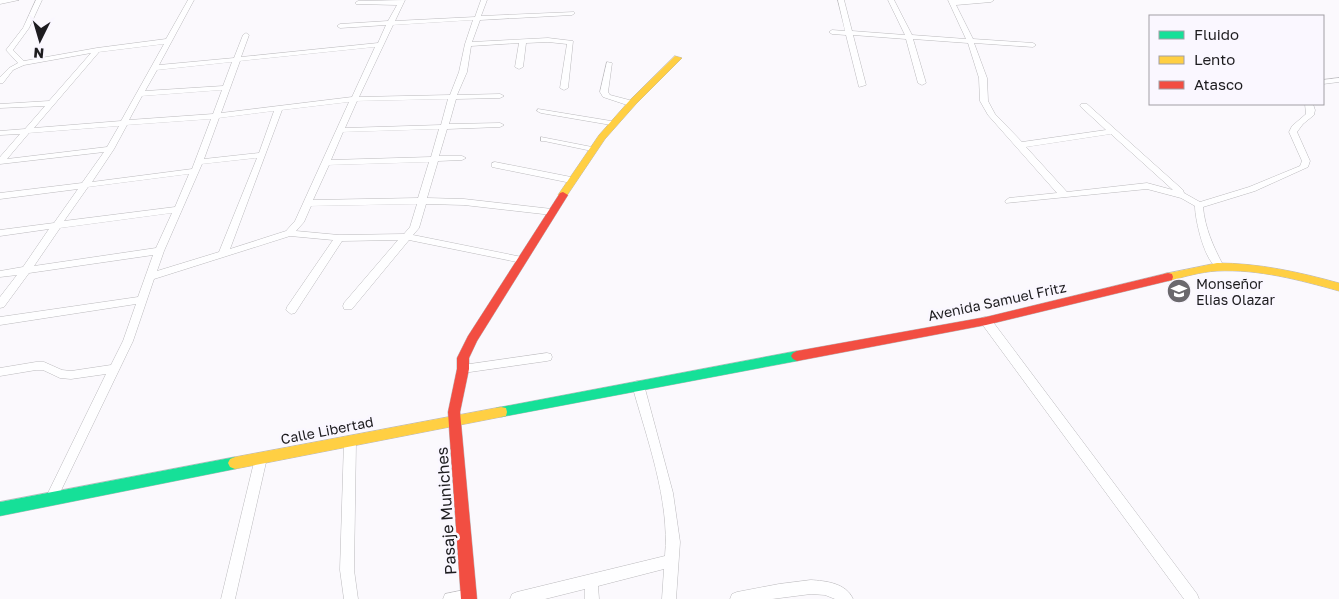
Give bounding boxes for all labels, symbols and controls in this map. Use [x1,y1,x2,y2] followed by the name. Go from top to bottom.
[15,15,65,65] north arrow
[1149,15,1324,105] legend
[1194,25,1239,43] text: Fluido
[33,45,45,62] text: N
[1194,50,1235,68] text: Lento
[1194,75,1243,93] text: Atasco
[1196,275,1275,308] place label: Monseñor Elias Olazar
[926,278,1068,324] street label: Avenida Samuel Fritz
[1166,278,1192,304] school or university icon: Monseñor Elias Olazar
[279,413,375,447] street label: Calle Libertad
[432,446,460,576] street label: Pasaje Muniches

